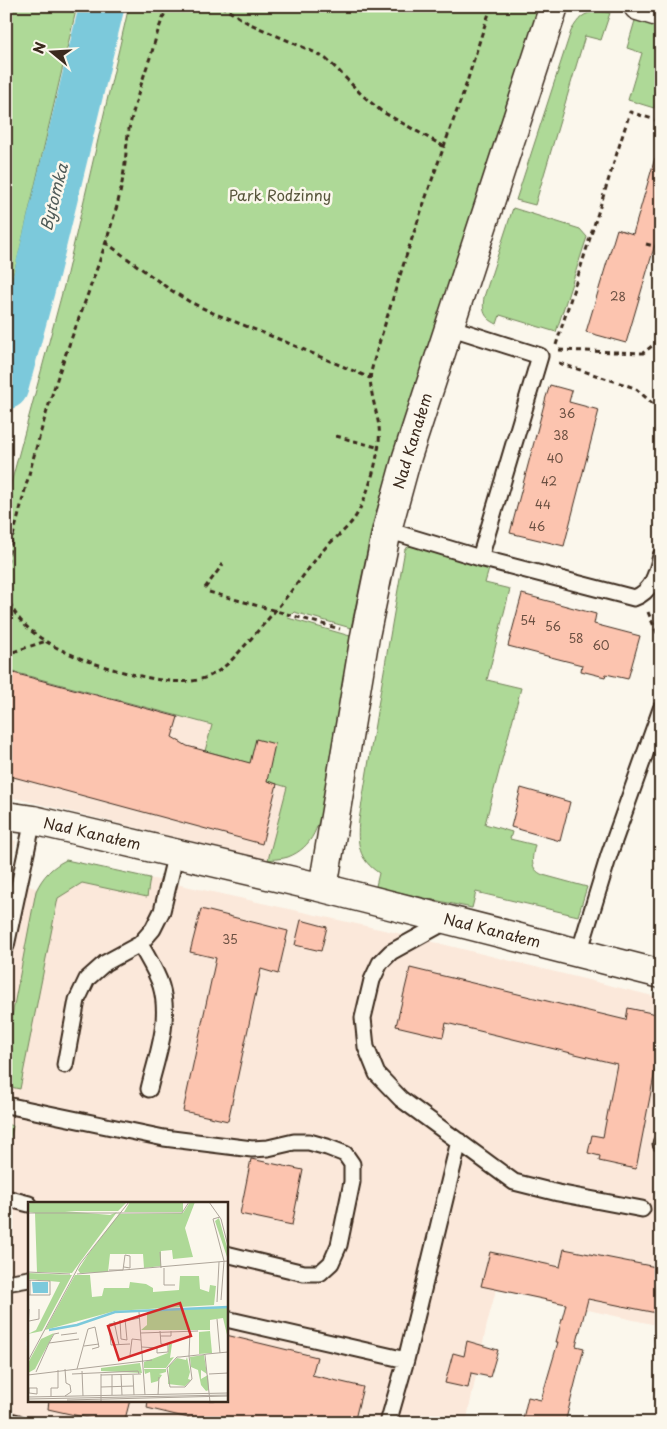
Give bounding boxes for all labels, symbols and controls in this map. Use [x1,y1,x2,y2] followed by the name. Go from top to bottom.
[28,28,78,78] north arrow
[27,39,51,56] text: N
[33,160,73,233] water label: Bytomka
[229,183,331,206] park label: Park Rodzinny
[610,287,626,305] house number: 28
[386,390,437,491] street label: Nad Kanałem
[559,404,575,422] house number: 36
[553,426,569,444] house number: 38
[547,449,564,467] house number: 40
[541,472,557,490] house number: 42
[535,495,551,513] house number: 44
[529,517,545,535] house number: 46
[520,611,536,629] house number: 54
[545,617,561,635] house number: 56
[568,629,584,647] house number: 58
[592,636,610,654] house number: 60
[41,810,143,855] street label: Nad Kanałem
[441,906,543,953] street label: Nad Kanałem
[222,930,238,948] house number: 35
[28,1202,228,1402] inset map

